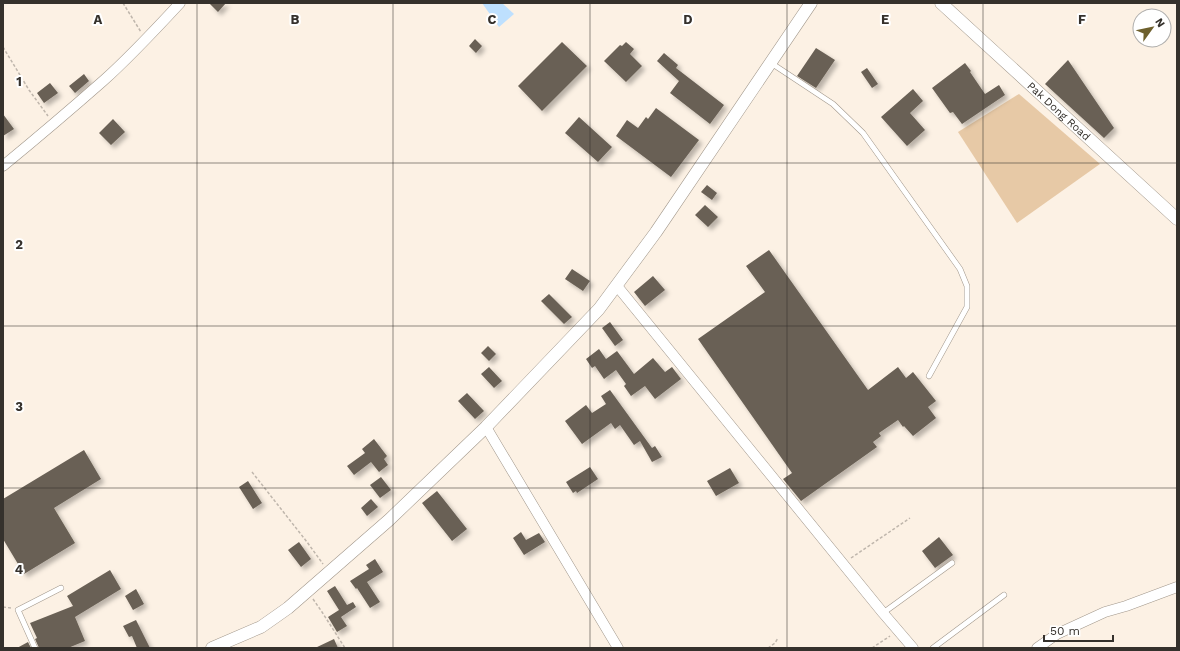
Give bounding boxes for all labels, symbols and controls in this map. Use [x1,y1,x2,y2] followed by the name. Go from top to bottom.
[1132,8,1172,48] north arrow
[94,12,103,27] text: A
[291,12,300,27] text: B
[488,12,497,27] text: C
[683,12,693,27] text: D
[881,12,889,27] text: E
[1078,12,1086,27] text: F
[1152,16,1168,30] text: N
[16,74,22,89] text: 1
[1025,79,1093,143] street label: Pak Dong Road
[15,237,23,252] text: 2
[15,399,23,414] text: 3
[15,562,24,577] text: 4
[1044,617,1113,643] scale bar
[1050,624,1080,638] text: 50 m

